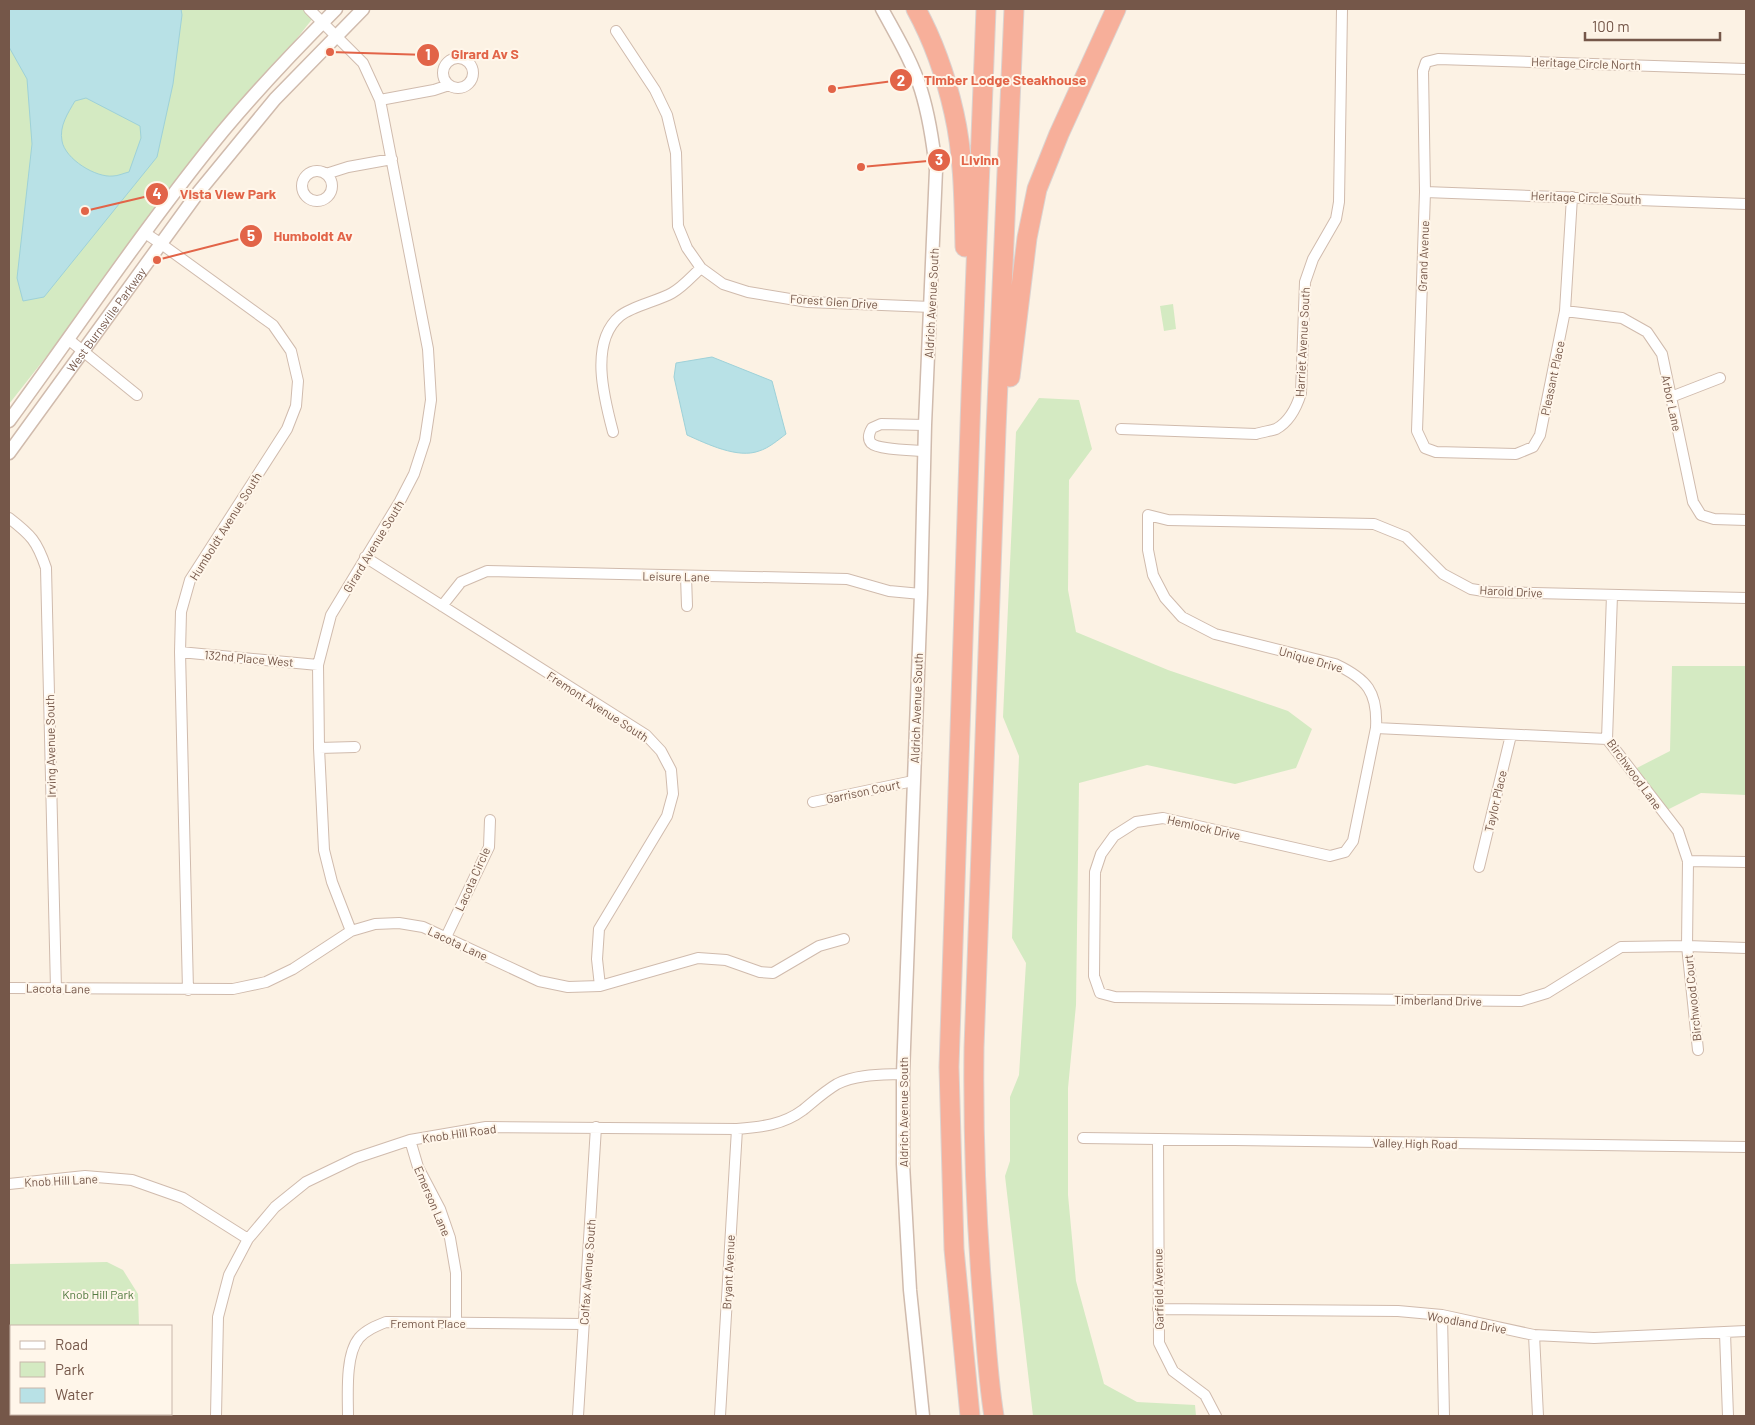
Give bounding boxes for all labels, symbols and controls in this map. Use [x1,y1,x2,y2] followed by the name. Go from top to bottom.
[1585,10,1720,42] scale bar
[1592,17,1630,35] text: 100 m
[416,40,528,69] callout: Girard Av S
[425,45,431,63] text: 1
[451,45,519,62] text: Girard Av S
[1531,54,1641,72] street label: Heritage Circle North
[889,66,1096,95] callout: Timber Lodge Steakhouse
[897,71,905,89] text: 2
[924,71,1087,88] text: Timber Lodge Steakhouse
[927,145,1009,174] callout: LivInn
[935,150,943,168] text: 3
[961,151,999,168] text: LivInn
[145,179,286,208] callout: Vista View Park
[152,184,162,202] text: 4
[180,185,277,202] text: Vista View Park
[1530,188,1642,206] street label: Heritage Circle South
[1415,220,1431,292] street label: Grand Avenue
[238,222,362,251] callout: Humboldt Av
[247,226,255,244] text: 5
[273,227,353,244] text: Humboldt Av
[921,247,941,359] street label: Aldrich Avenue South
[63,264,149,374] street label: West Burnsville Parkway
[1292,287,1312,397] street label: Harriet Avenue South
[790,291,878,311] street label: Forest Glen Drive
[1537,339,1567,417] street label: Pleasant Place
[1659,374,1685,432] street label: Arbor Lane
[186,469,264,583] street label: Humboldt Avenue South
[340,497,406,595] street label: Girard Avenue South
[642,568,710,584] street label: Leisure Lane
[1479,582,1543,600] street label: Harold Drive
[1277,643,1345,675] street label: Unique Drive
[204,647,294,669] street label: 132nd Place West
[907,653,925,763] street label: Aldrich Avenue South
[545,668,651,744] street label: Fremont Avenue South
[42,694,58,798] street label: Irving Avenue South
[1605,736,1665,812] street label: Birchwood Lane
[1481,769,1509,833] street label: Taylor Place
[825,776,901,806] street label: Garrison Court
[1166,812,1242,842] street label: Hemlock Drive
[452,845,492,913] street label: Lacota Circle
[426,923,490,963] street label: Lacota Lane
[1680,954,1704,1042] street label: Birchwood Court
[26,980,90,996] street label: Lacota Lane
[1394,992,1482,1008] street label: Timberland Drive
[896,1057,910,1167] street label: Aldrich Avenue South
[421,1121,497,1145] street label: Knob Hill Road
[1372,1135,1458,1151] street label: Valley High Road
[412,1164,454,1238] street label: Emerson Lane
[24,1171,98,1189] street label: Knob Hill Lane
[576,1219,598,1325] street label: Colfax Avenue South
[719,1234,737,1310] street label: Bryant Avenue
[1150,1248,1166,1330] street label: Garfield Avenue
[62,1287,134,1301] park label: Knob Hill Park
[1426,1308,1508,1336] street label: Woodland Drive
[390,1316,466,1330] street label: Fremont Place
[10,1325,172,1415] legend
[55,1335,88,1353] text: Road
[55,1360,85,1378] text: Park
[55,1385,94,1403] text: Water

